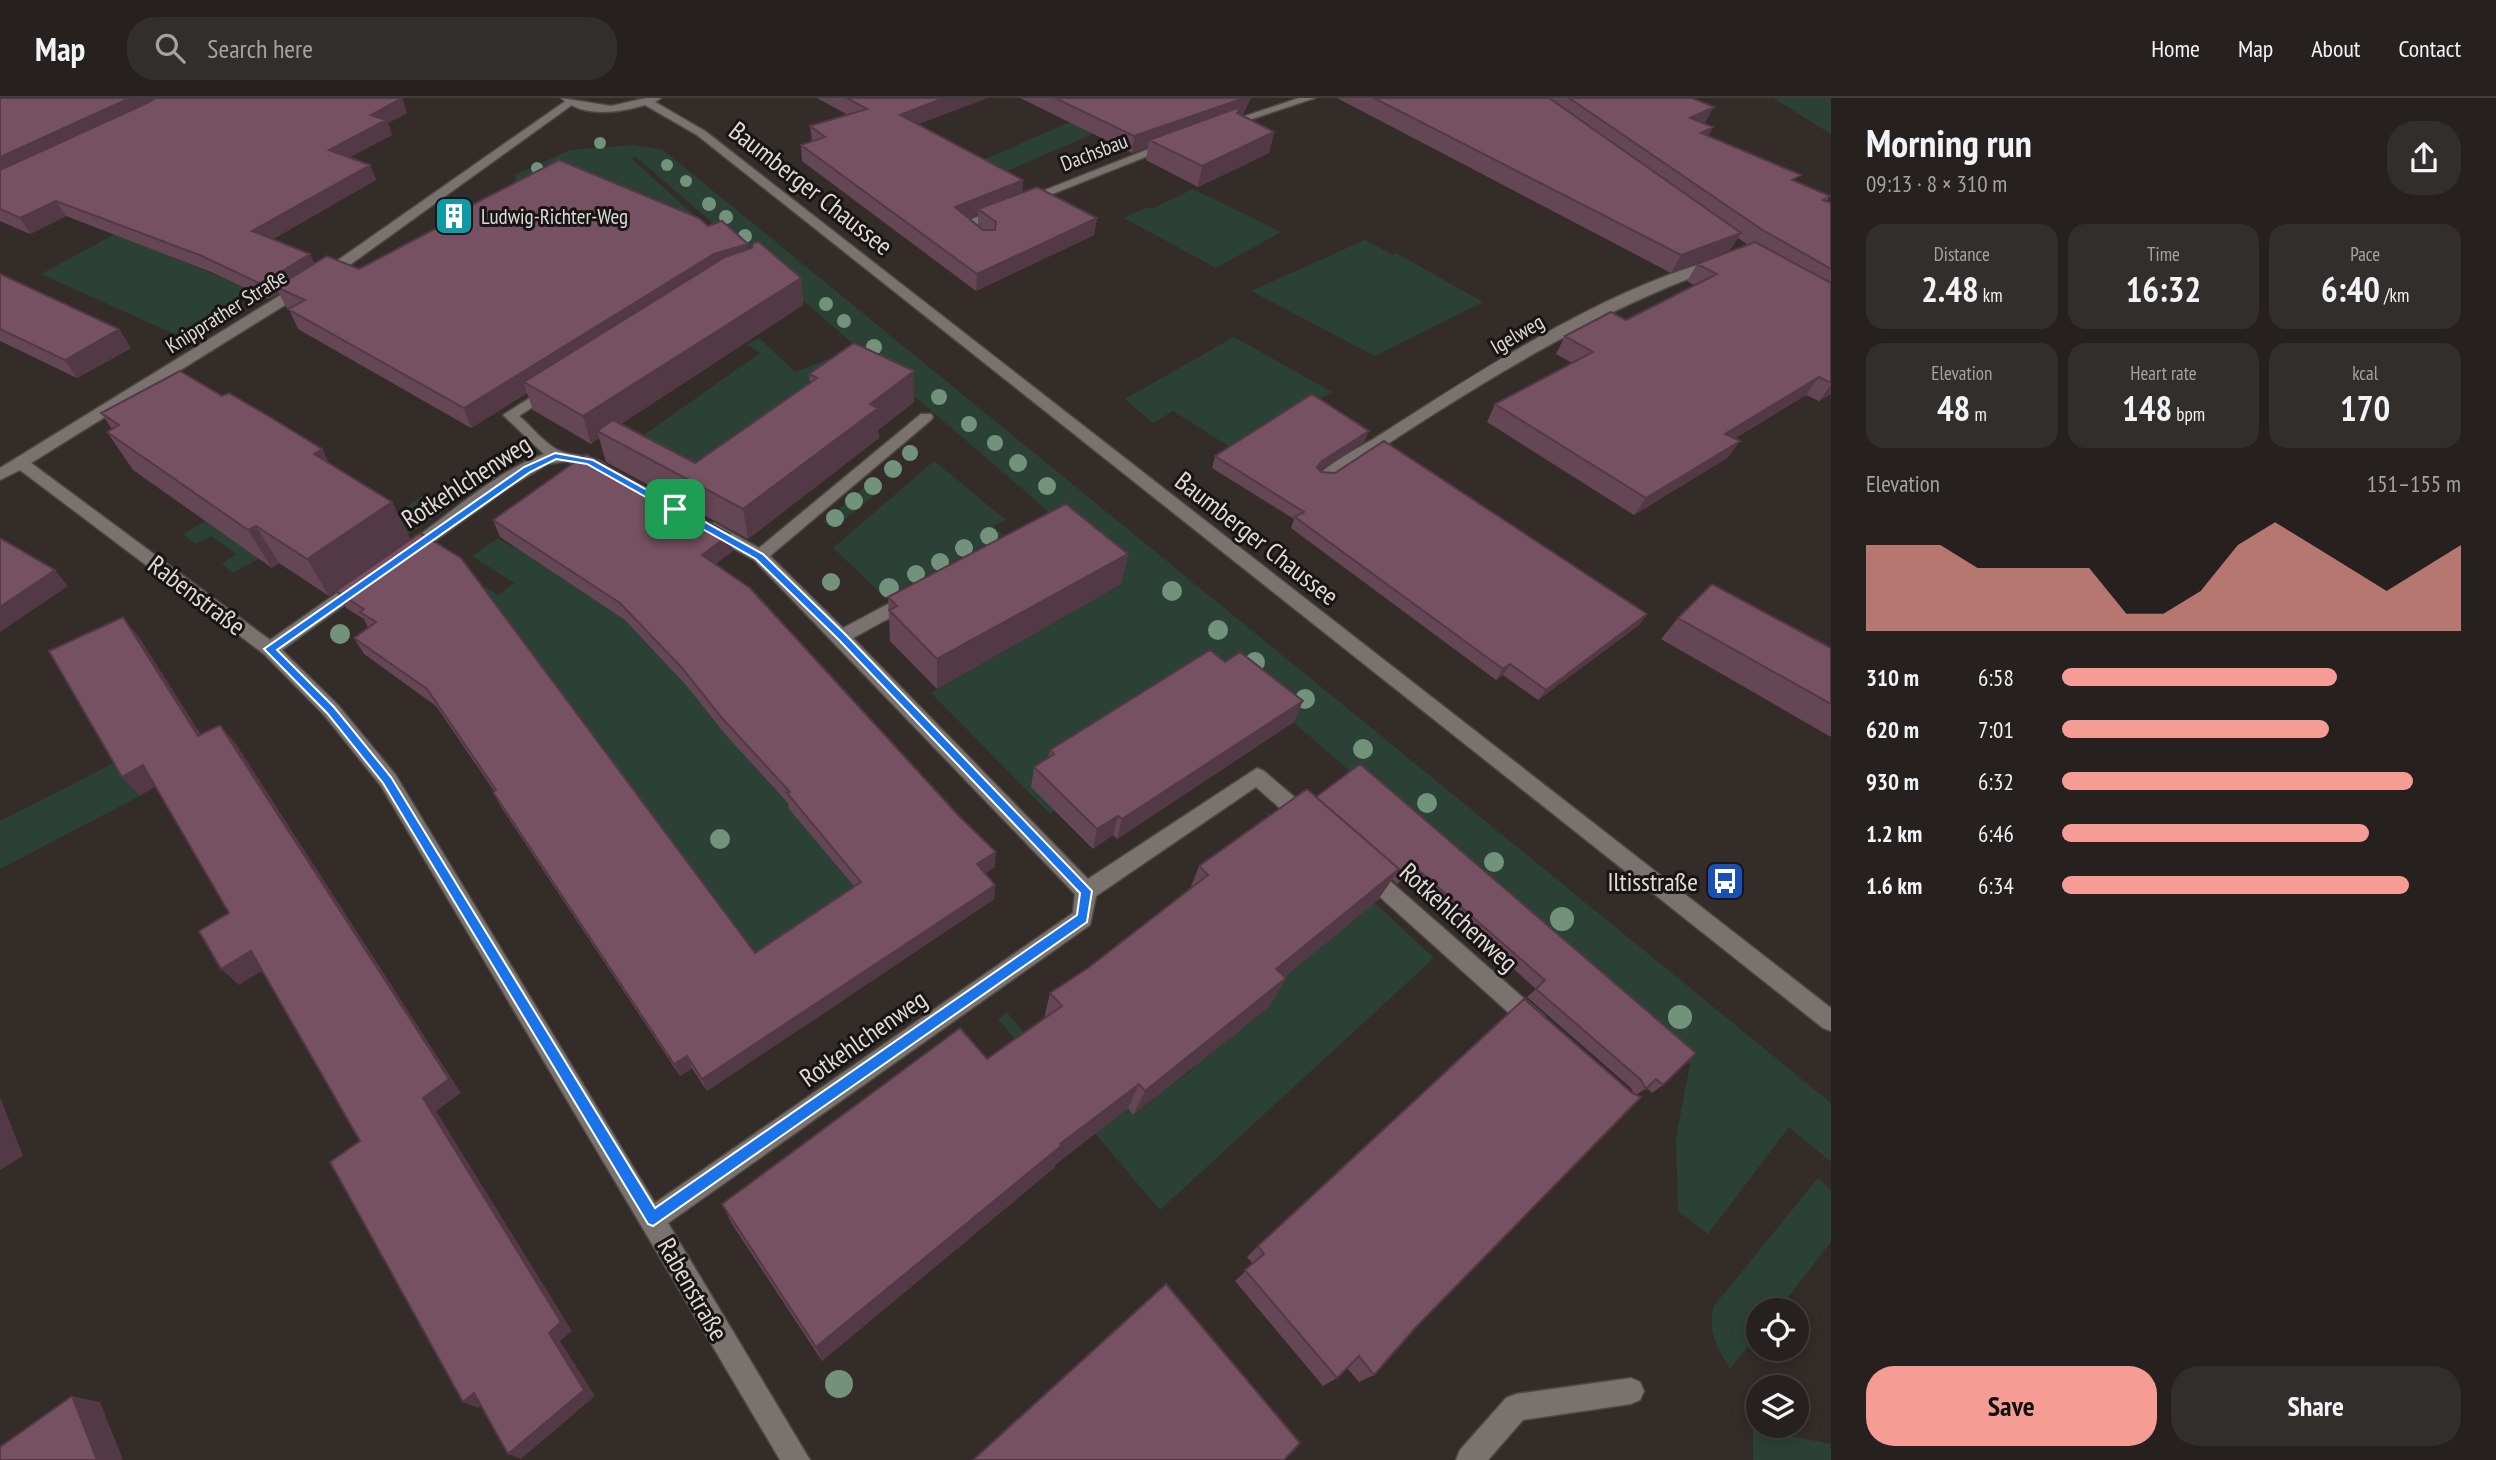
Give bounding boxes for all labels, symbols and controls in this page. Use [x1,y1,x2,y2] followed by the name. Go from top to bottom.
[127,17,617,80] search box
[35,27,85,70] text: Map
[151,29,189,67] icon: search
[207,32,313,65] text: Search here
[2151,33,2200,64] text: Home
[2238,33,2273,64] text: Map
[2311,33,2360,64] text: About
[2398,33,2461,64] text: Contact
[723,114,899,262] street label: Baumberger Chaussee
[1866,118,2032,167] text: Morning run
[2387,121,2461,195] button: share
[1057,127,1131,177] street label: Dachsbau
[1866,169,2007,198] text: 09:13 · 8 × 310 m
[433,195,475,237] building icon: Ludwig-Richter-Weg
[481,203,628,230] place label: Ludwig-Richter-Weg
[1934,242,1990,266] text: Distance
[2147,242,2180,266] text: Time
[2350,242,2380,266] text: Pace
[160,263,292,359] street label: Knipprather Straße
[1921,266,1979,312] text: 2.48
[2126,266,2201,312] text: 16:32
[2321,266,2380,312] text: 6:40
[1979,283,2003,307] text: km
[2380,283,2409,307] text: /km
[1485,308,1549,360] street label: Igelweg
[1931,361,1992,385] text: Elevation
[2130,361,2197,385] text: Heart rate
[2352,361,2378,385] text: kcal
[1937,385,1970,431] text: 48
[2122,385,2172,431] text: 148
[2340,385,2390,431] text: 170
[1970,402,1987,426] text: m
[2172,402,2205,426] text: bpm
[395,427,537,535] street label: Rotkehlchenweg
[1169,464,1345,612] street label: Baumberger Chaussee
[1866,469,1940,498] text: Elevation
[2367,469,2461,498] text: 151–155 m
[645,479,705,539] pin
[656,490,694,528] icon: arrive
[142,548,252,642] street label: Rabenstraße
[1866,663,1919,692] text: 310 m
[1978,663,2014,692] text: 6:58
[1866,715,1919,744] text: 620 m
[1978,715,2014,744] text: 7:01
[1866,767,1919,796] text: 930 m
[1978,767,2014,796] text: 6:32
[1866,819,1922,848] text: 1.2 km
[1978,819,2014,848] text: 6:46
[1393,855,1525,979] street label: Rotkehlchenweg
[1704,860,1746,902] bus stop icon: Iltisstraße
[1607,865,1698,898] place label: Iltisstraße
[1866,871,1922,900] text: 1.6 km
[1978,871,2014,900] text: 6:34
[793,982,933,1094] street label: Rotkehlchenweg
[650,1232,736,1346] street label: Rabenstraße
[1746,1298,1809,1438] map controls
[1746,1298,1809,1361] button: locate
[1866,1366,2157,1446] button: Save
[2171,1366,2461,1446] button: Share
[1746,1375,1809,1438] button: layers

